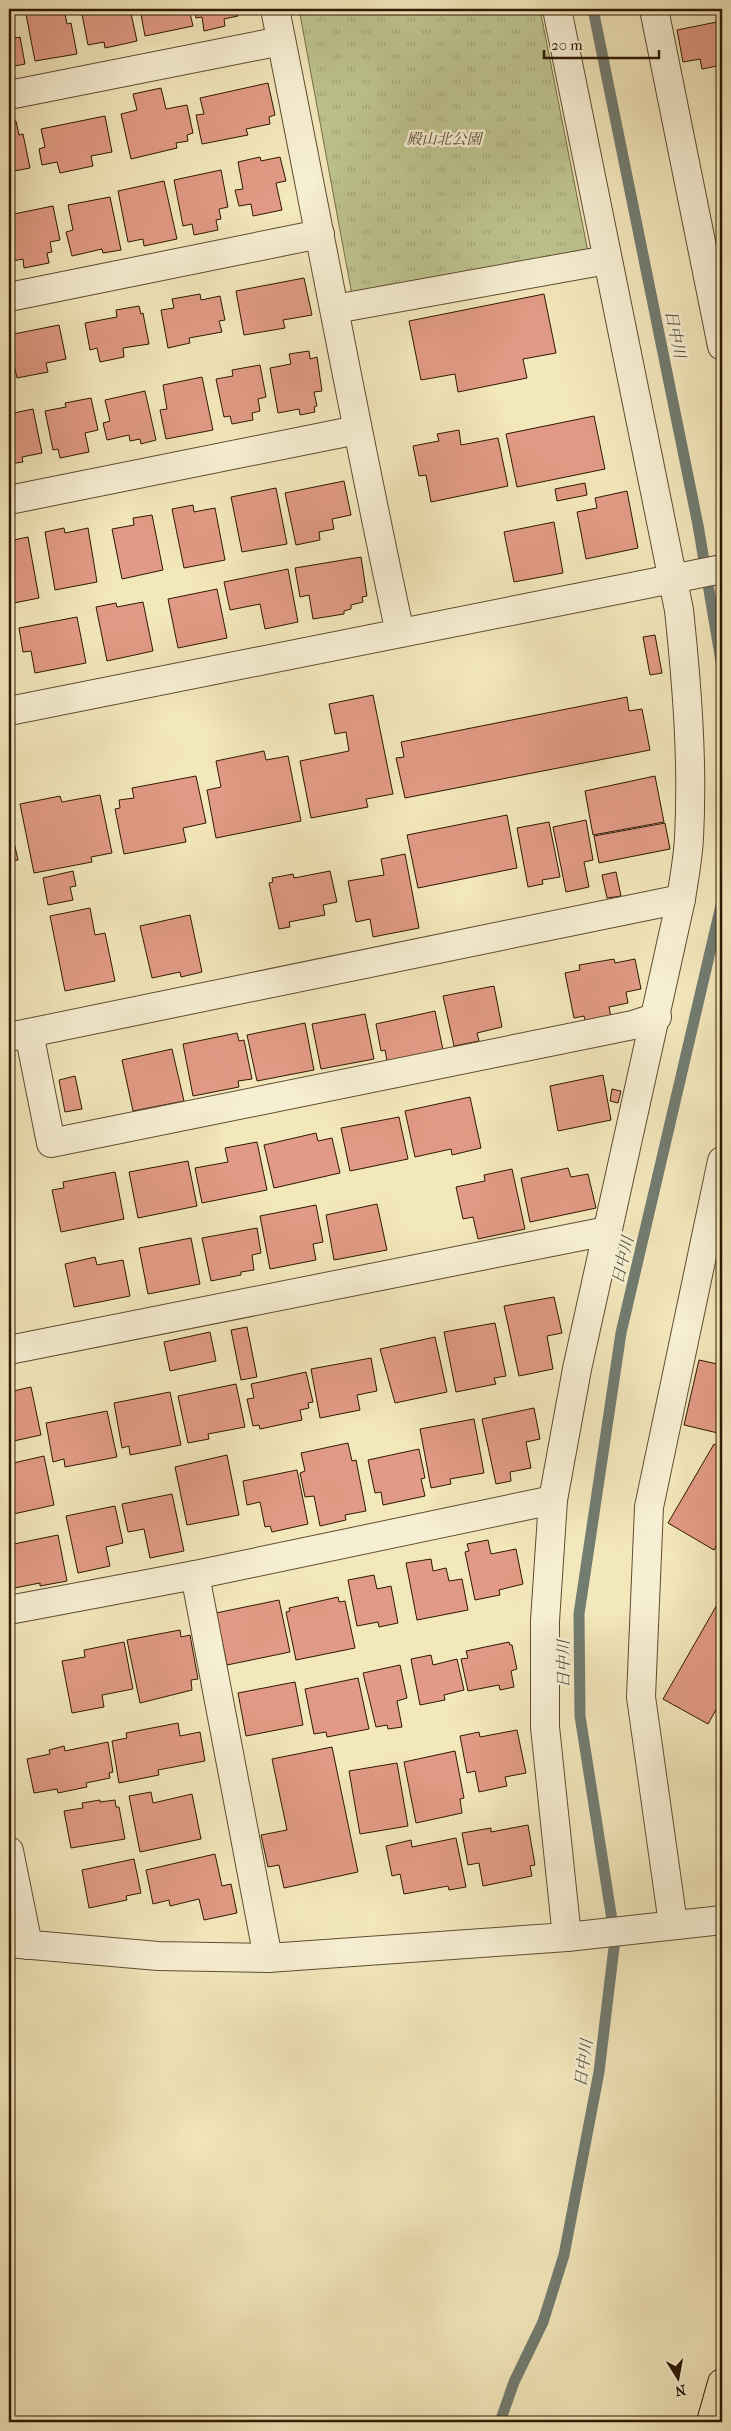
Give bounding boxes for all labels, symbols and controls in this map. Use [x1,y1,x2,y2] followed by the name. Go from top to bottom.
[544,28,658,60] scale bar
[551,36,583,54] text: 20 m
[406,130,484,148] park label: 殿山北公園
[662,309,690,361] water label: 日中川
[608,1233,638,1286] water label: 日中川
[554,1638,573,1688] water label: 日中川
[571,2036,597,2088] water label: 日中川
[654,2354,704,2404] north arrow
[673,2381,687,2400] text: N

